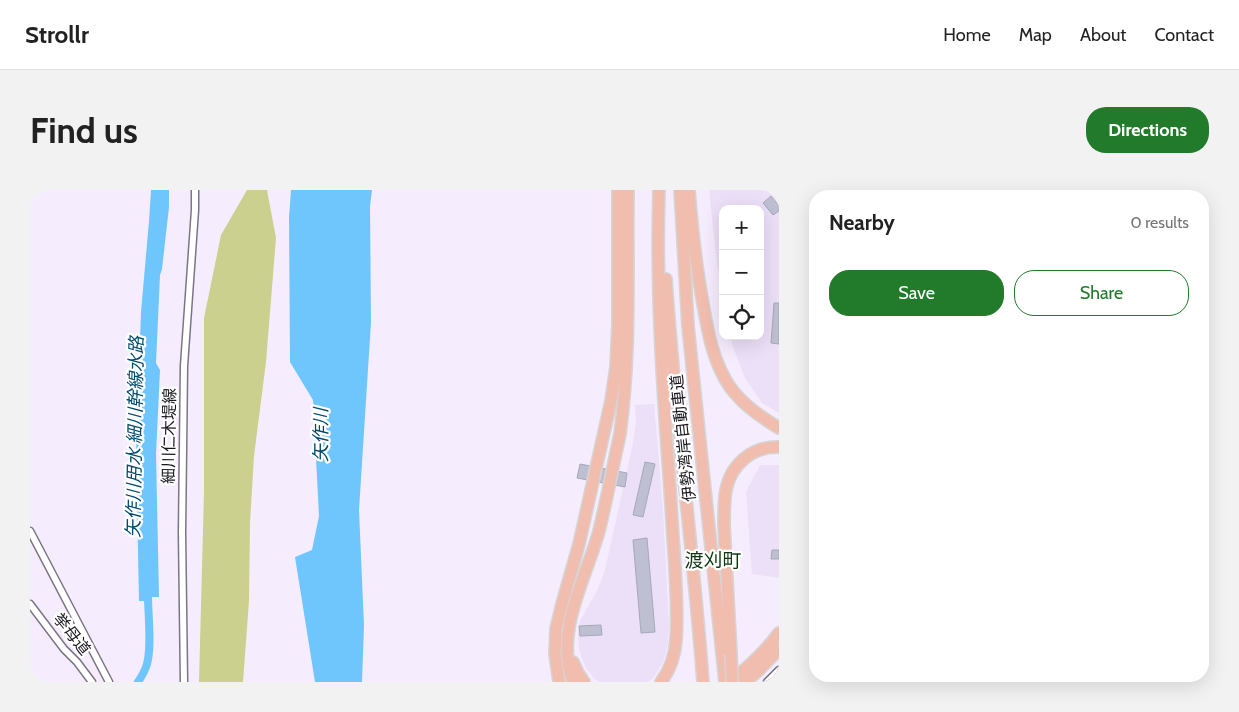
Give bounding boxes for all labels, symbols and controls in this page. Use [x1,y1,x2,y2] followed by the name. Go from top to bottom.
[25,20,89,49] text: Strollr
[943,24,991,46] text: Home
[1019,24,1052,46] text: Map
[1080,24,1126,46] text: About
[1154,24,1214,46] text: Contact
[1086,107,1209,153] button: Directions
[30,109,138,152] text: Find us
[719,205,764,340] map controls
[719,205,764,250] button: +
[829,210,895,235] text: Nearby
[1130,213,1189,232] text: 0 results
[719,250,764,295] button: −
[829,270,1004,316] button: Save
[1014,270,1189,316] button: Share
[719,295,764,340] button: locate
[122,334,148,538] water label: 矢作川用水 細川幹線水路
[667,373,699,503] street label: 伊勢湾岸自動車道
[159,388,179,484] street label: 細川仁木堤線
[310,406,332,462] water label: 矢作川
[684,549,742,572] district label: 渡刈町
[50,609,94,659] street label: 挙母道

